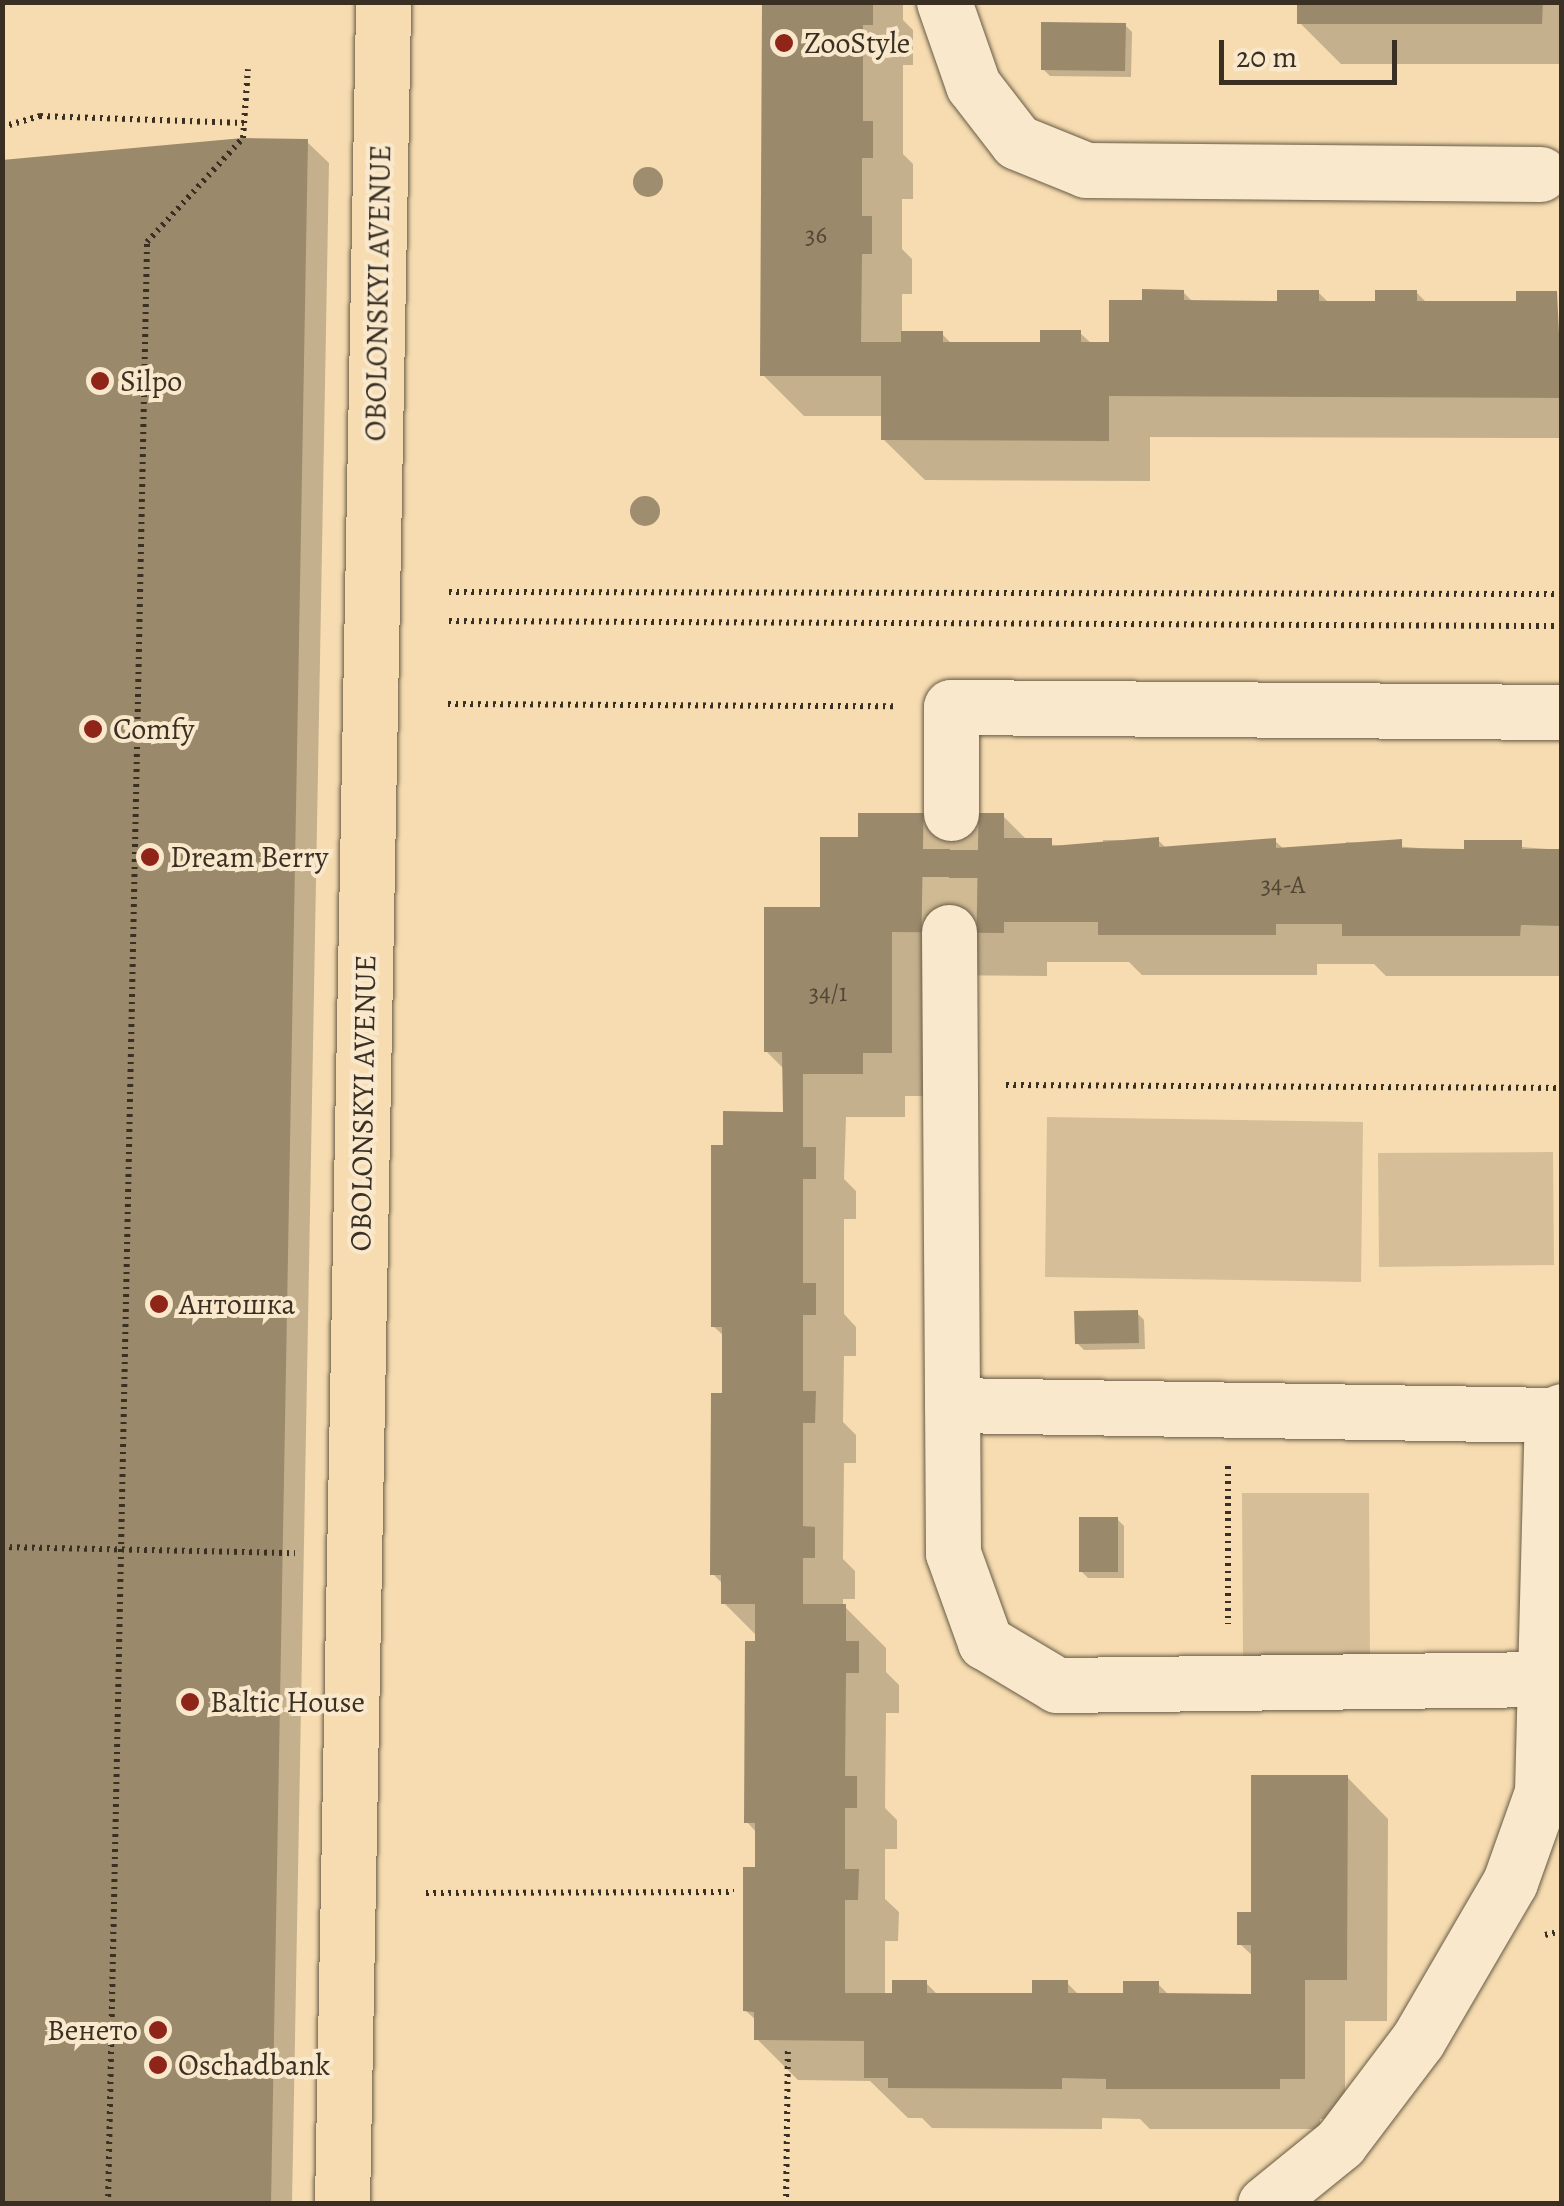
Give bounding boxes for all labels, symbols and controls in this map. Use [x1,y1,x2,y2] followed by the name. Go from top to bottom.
[1224,20,1402,82] scale bar
[804,25,910,61] place label: ZooStyle
[773,32,795,54] marker: ZooStyle
[1236,37,1297,77] text: 20 m
[357,144,399,442] street label: OBOLONSKYI AVENUE
[805,220,827,250] house number: 36
[120,363,182,399] place label: Silpo
[89,370,111,392] marker: Silpo
[113,711,194,747] place label: Comfy
[82,718,104,740] marker: Comfy
[170,839,328,875] place label: Dream Berry
[139,846,161,868] marker: Dream Berry
[1261,870,1305,900] house number: 34-А
[342,954,384,1252] street label: OBOLONSKYI AVENUE
[809,978,847,1008] house number: 34/1
[179,1286,295,1322] place label: Антошка
[148,1293,170,1315] marker: Антошка
[210,1684,365,1720] place label: Baltic House
[179,1691,201,1713] marker: Baltic House
[47,2012,138,2048] place label: Венето
[147,2019,169,2041] marker: Венето
[178,2047,330,2083] place label: Oschadbank
[147,2054,169,2076] marker: Oschadbank

